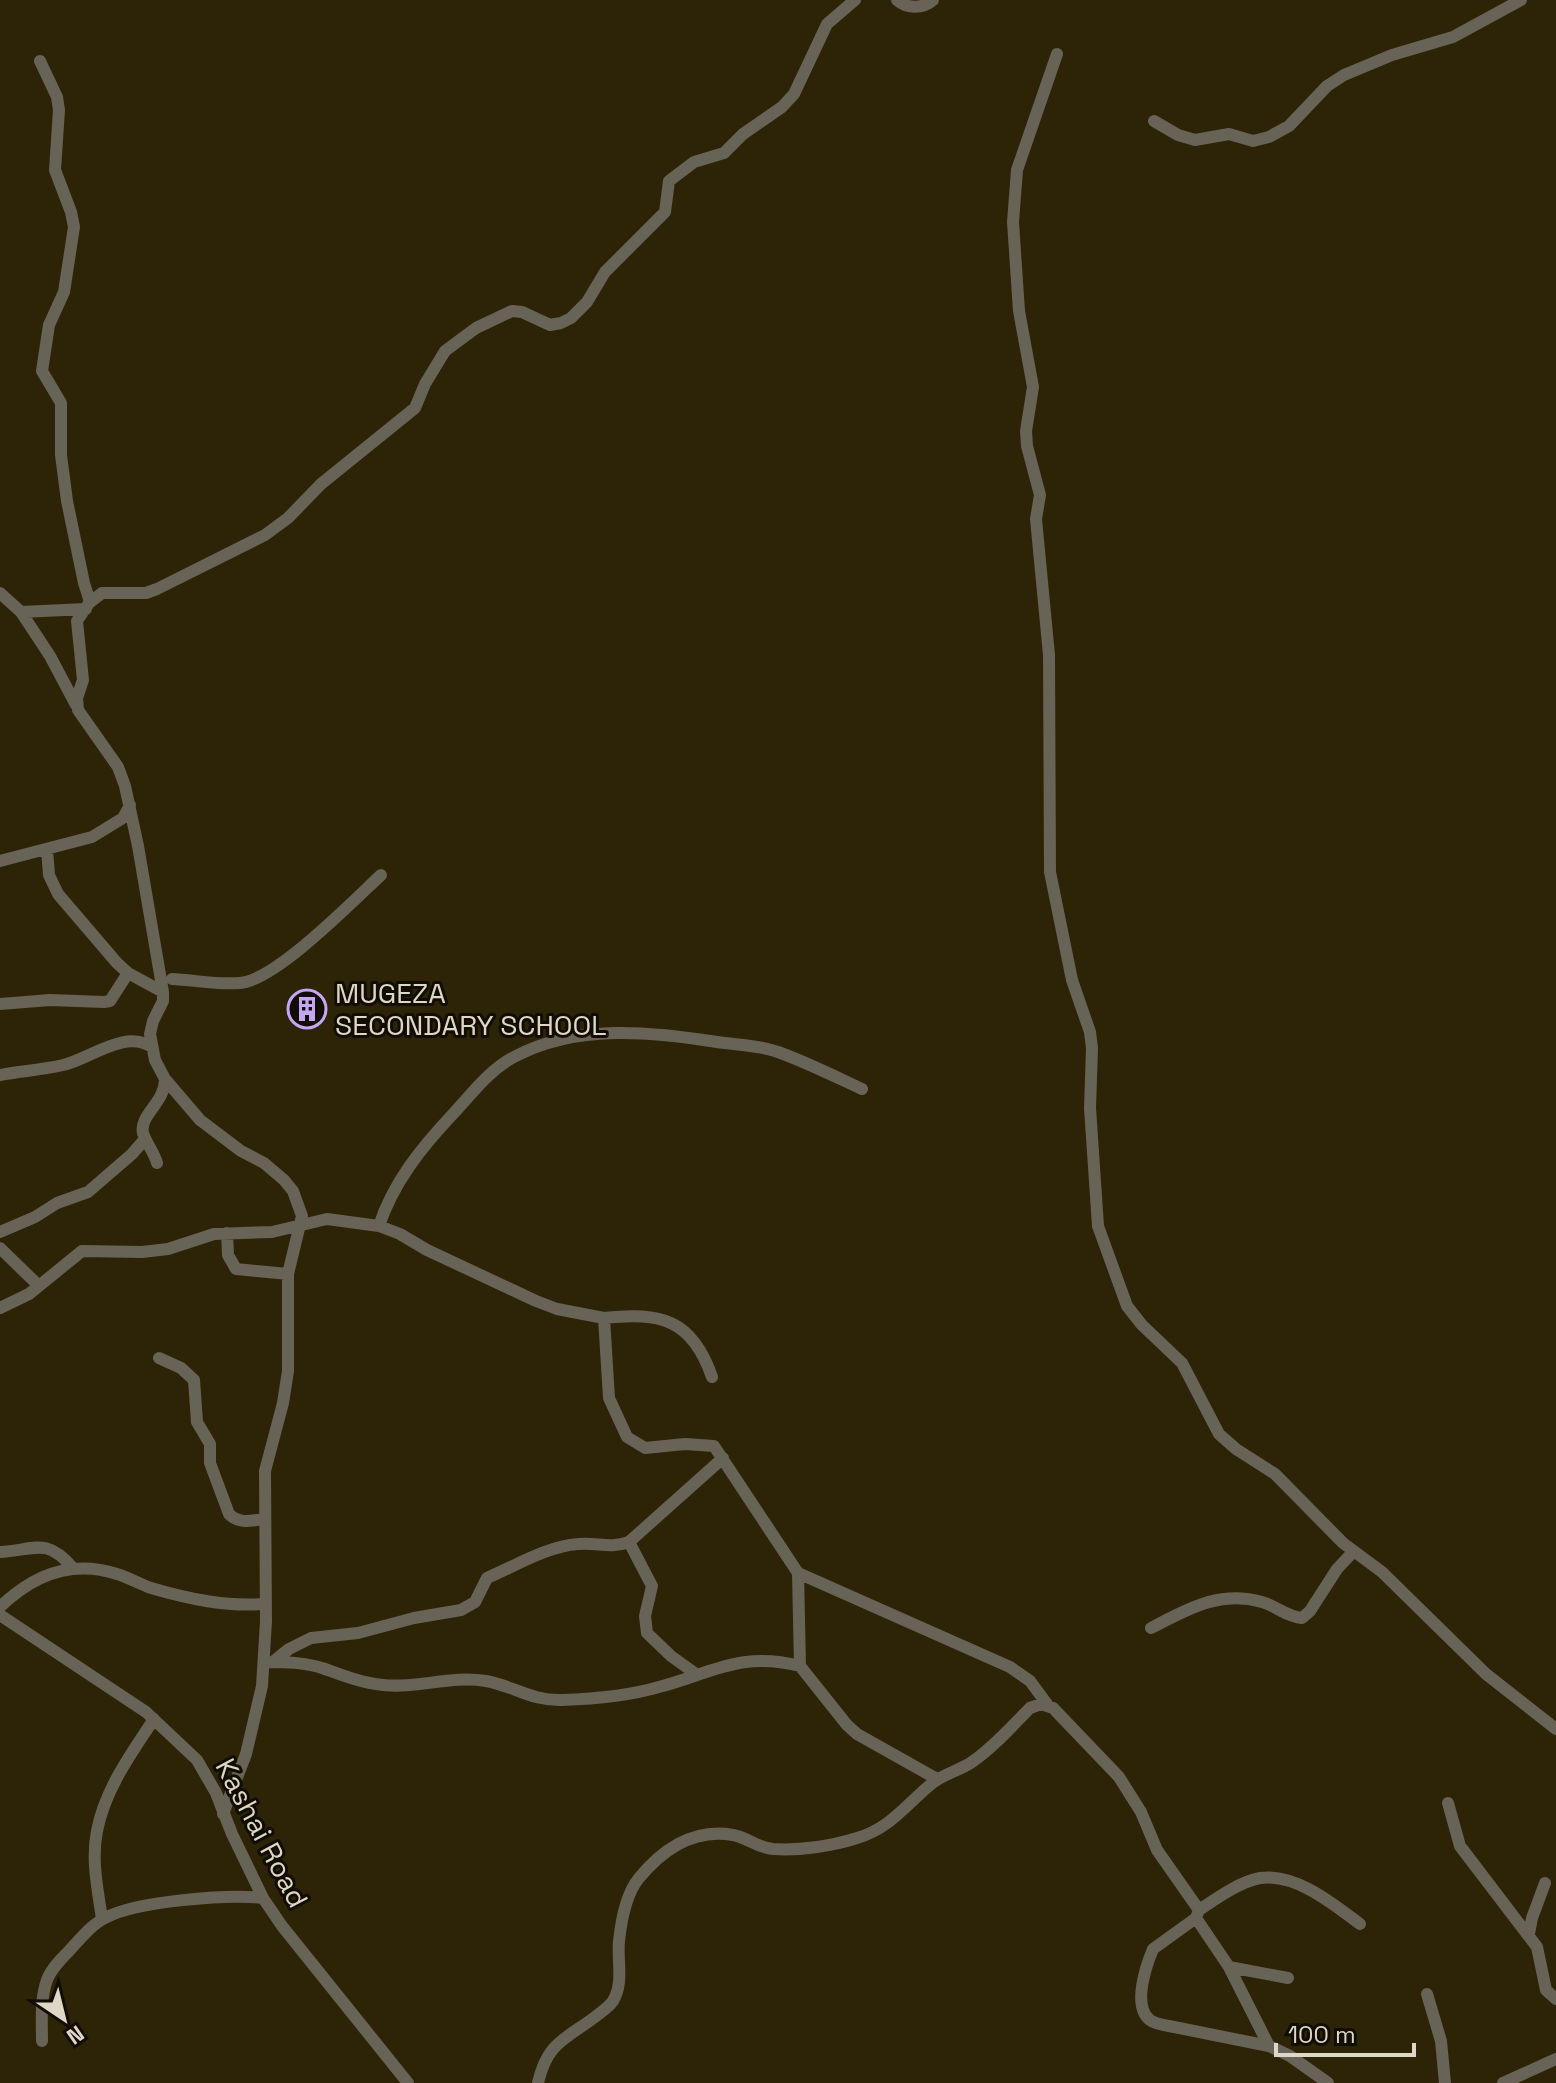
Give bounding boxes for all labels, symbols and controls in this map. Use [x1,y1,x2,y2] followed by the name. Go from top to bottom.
[335,975,607,1043] place label: MUGEZA SECONDARY SCHOOL
[286,988,328,1030] building icon: MUGEZA SECONDARY SCHOOL
[208,1752,316,1914] street label: Kashai Road
[24,1979,104,2059] north arrow
[1276,2007,1414,2057] scale bar
[1288,2019,1356,2050] text: 100 m
[61,2020,90,2051] text: N

